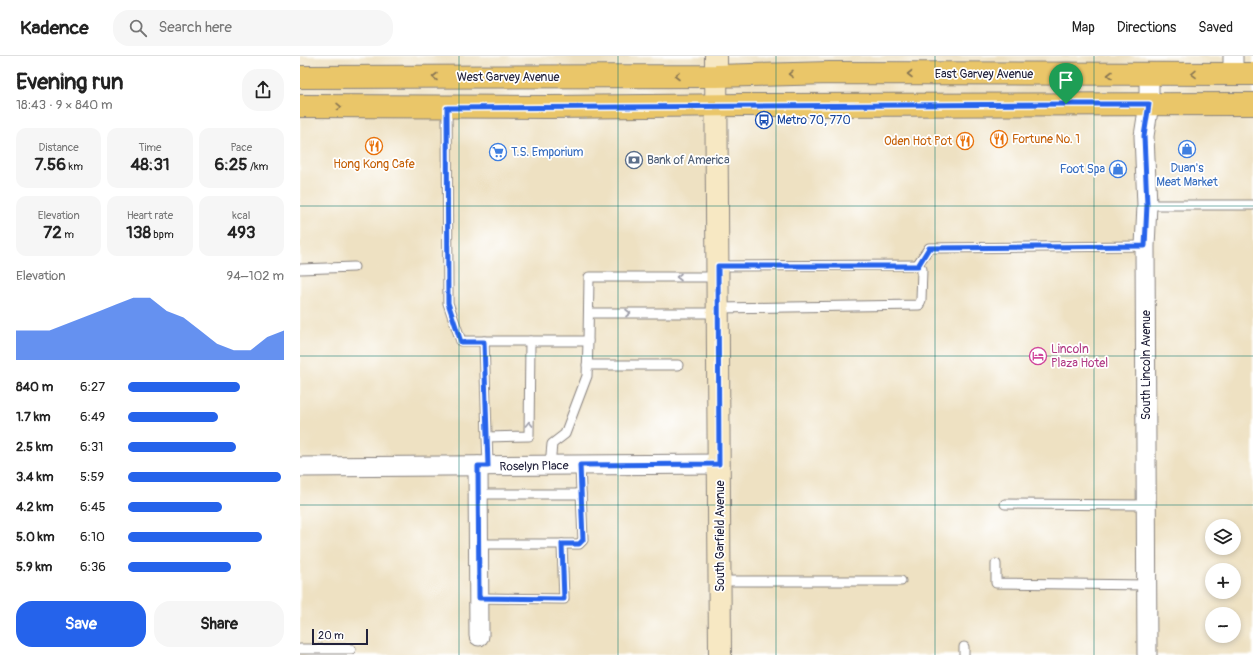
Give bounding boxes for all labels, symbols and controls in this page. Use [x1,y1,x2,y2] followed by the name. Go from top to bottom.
[113,10,393,46] search box
[20,16,89,40] text: Kadence
[127,17,149,39] icon: search
[159,18,232,37] text: Search here
[1072,19,1095,36] text: Map
[1117,19,1176,36] text: Directions
[1198,19,1233,36] text: Saved
[1049,63,1083,104] pin
[935,67,1033,82] street label: East Garvey Avenue
[16,68,124,96] text: Evening run
[242,69,284,111] button: share
[1055,69,1077,91] icon: arrive
[457,70,559,85] street label: West Garvey Avenue
[788,70,794,78] one-way arrow
[907,70,913,78] one-way arrow
[1191,70,1197,78] one-way arrow
[1107,71,1113,79] one-way arrow
[674,72,680,80] one-way arrow
[432,73,438,81] one-way arrow
[16,97,113,113] text: 18:43 · 9 × 840 m
[336,103,342,111] one-way arrow
[754,110,774,130] bus stop icon: Metro 70, 770
[777,113,851,128] place label: Metro 70, 770
[989,129,1009,149] restaurant icon: Fortune No. 1
[955,131,975,151] restaurant icon: Oden Hot Pot
[1012,132,1080,147] place label: Fortune No. 1
[884,134,952,149] place label: Oden Hot Pot
[364,136,384,156] restaurant icon: Hong Kong Cafe
[1177,139,1197,159] shop icon: Duan's Meat Market
[39,141,79,154] text: Distance
[138,141,161,154] text: Time
[230,141,252,154] text: Pace
[488,142,508,162] supermarket icon: T.S. Emporium
[511,145,584,160] place label: T.S. Emporium
[624,150,644,170] bank icon: Bank of America
[647,153,730,168] place label: Bank of America
[34,154,66,175] text: 7.56
[130,154,170,175] text: 48:31
[214,154,248,175] text: 6:25
[333,157,415,172] place label: Hong Kong Cafe
[1108,159,1128,179] shop icon: Foot Spa
[66,160,83,173] text: km
[248,160,268,173] text: /km
[1156,161,1218,190] place label: Duan's Meat Market
[1060,162,1105,177] place label: Foot Spa
[38,209,80,222] text: Elevation
[127,209,173,222] text: Heart rate
[232,209,250,222] text: kcal
[43,222,62,243] text: 72
[126,222,151,243] text: 138
[227,222,255,243] text: 493
[62,228,74,241] text: m
[151,228,174,241] text: bpm
[16,268,66,284] text: Elevation
[227,268,284,284] text: 94–102 m
[676,273,682,281] one-way arrow
[625,309,631,317] one-way arrow
[1139,310,1154,420] street label: South Lincoln Avenue
[1051,342,1108,371] place label: Lincoln Plaza Hotel
[1028,346,1048,366] hotel icon: Lincoln Plaza Hotel
[16,379,53,395] text: 840 m
[80,379,105,395] text: 6:27
[16,409,51,425] text: 1.7 km
[80,409,105,425] text: 6:49
[525,421,533,427] one-way arrow
[16,439,53,455] text: 2.5 km
[80,439,103,455] text: 6:31
[499,458,569,475] street label: Roselyn Place
[16,469,53,485] text: 3.4 km
[80,469,104,485] text: 5:59
[713,480,728,592] street label: South Garfield Avenue
[16,499,53,515] text: 4.2 km
[80,499,106,515] text: 6:45
[1205,519,1241,643] map controls
[1205,519,1241,555] button: layers
[16,529,55,545] text: 5.0 km
[80,529,105,545] text: 6:10
[16,559,52,575] text: 5.9 km
[80,559,106,575] text: 6:36
[1205,563,1241,599] button: +
[16,601,146,647] button: Save
[154,601,284,647] button: Share
[1205,607,1241,643] button: −
[312,627,368,646] scale bar
[318,629,344,642] text: 20 m

